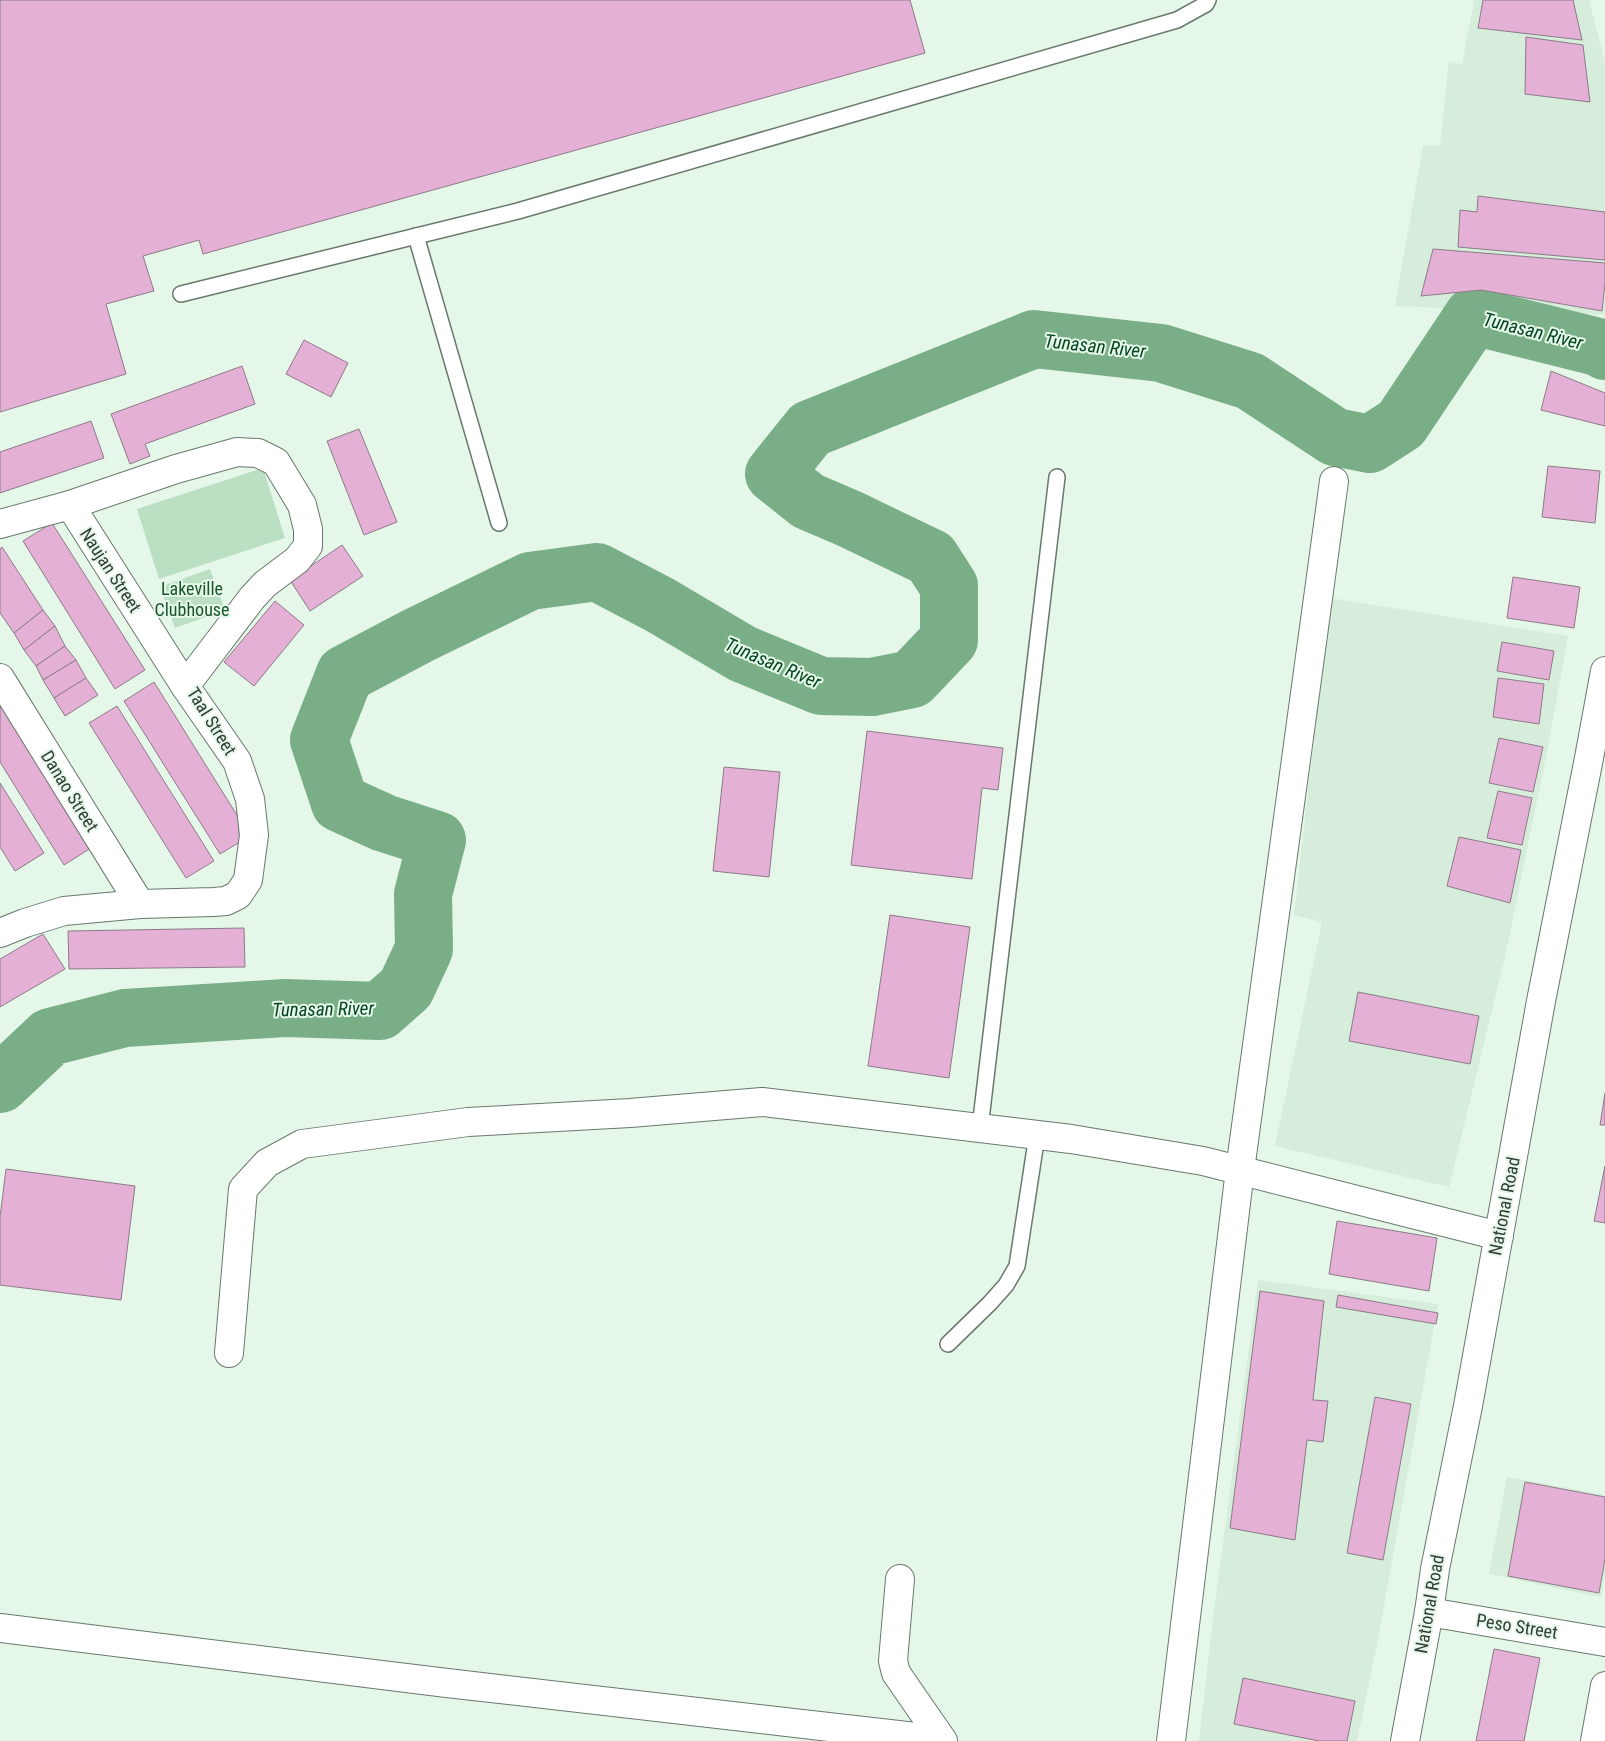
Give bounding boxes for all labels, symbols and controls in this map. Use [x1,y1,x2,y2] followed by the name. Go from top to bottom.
[1481,308,1586,355] water label: Tunasan River
[1043,329,1147,363] water label: Tunasan River
[76,524,146,616] street label: Naujan Street
[155,578,230,620] park label: Lakeville Clubhouse
[722,633,825,694] water label: Tunasan River
[183,683,241,759] street label: Taal Street
[37,747,103,835] street label: Danao Street
[272,997,375,1021] water label: Tunasan River
[1484,1155,1524,1257] street label: National Road
[1410,1553,1448,1655] street label: National Road
[1475,1609,1559,1643] street label: Peso Street

